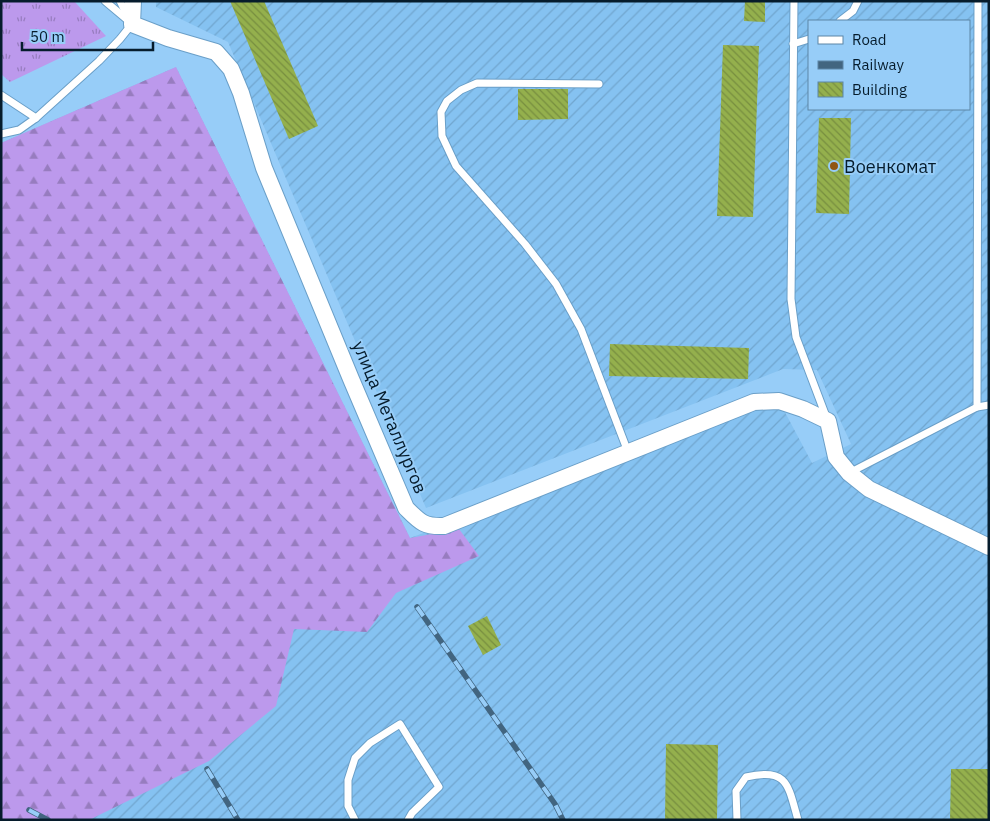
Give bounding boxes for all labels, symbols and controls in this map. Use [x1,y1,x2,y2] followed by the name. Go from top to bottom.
[22,20,154,52] scale bar
[808,20,970,110] legend
[30,27,65,46] text: 50 m
[852,30,887,49] text: Road
[852,55,905,74] text: Railway
[852,80,907,99] text: Building
[844,155,937,178] place label: Военкомат
[828,160,840,172] marker: Военкомат
[347,337,433,497] street label: улица Металлургов

